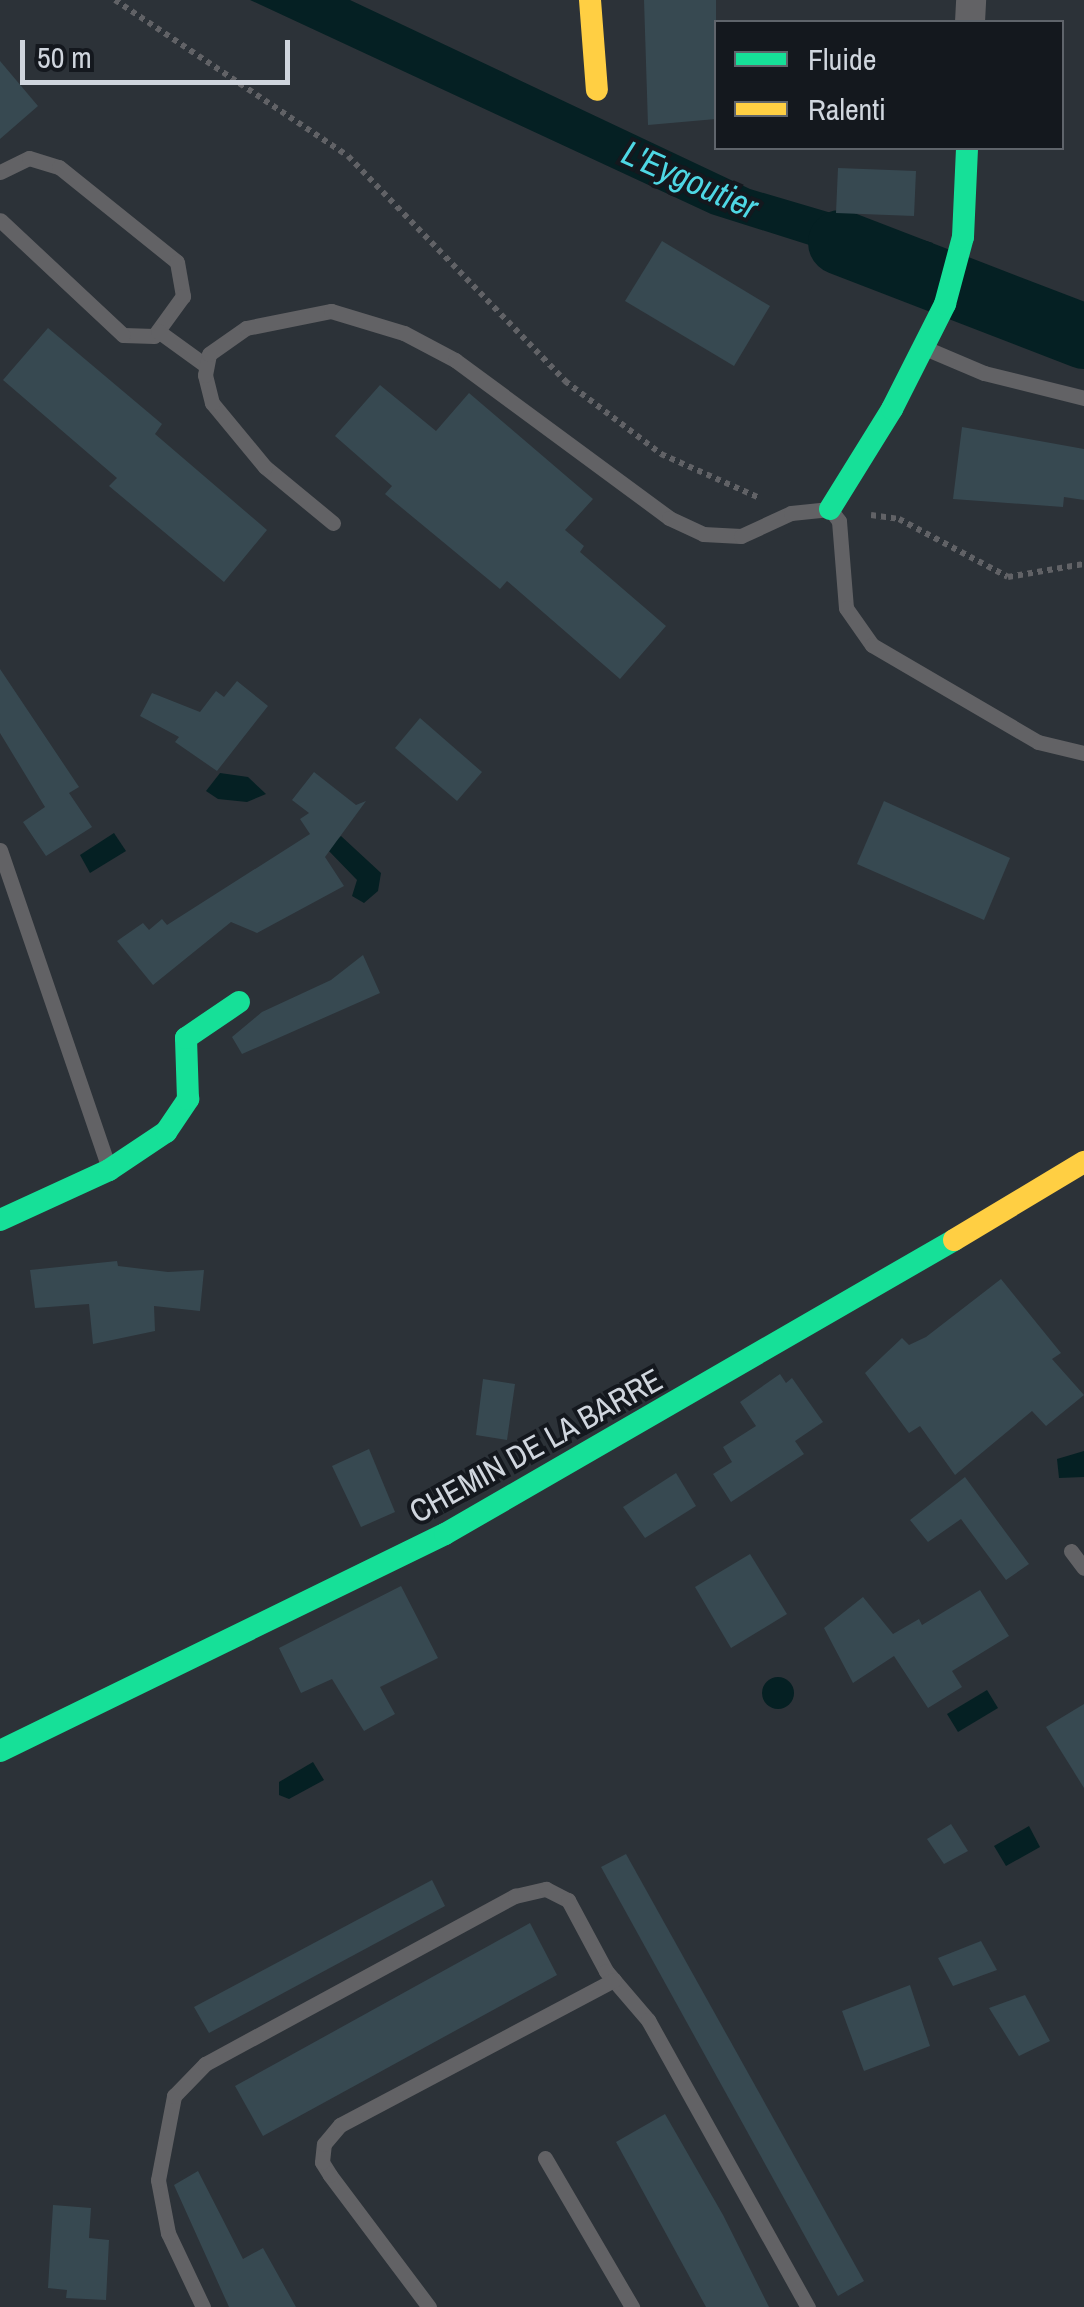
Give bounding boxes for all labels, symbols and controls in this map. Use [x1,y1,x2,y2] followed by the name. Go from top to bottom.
[25,20,295,82] scale bar
[714,20,1064,150] legend
[37,37,92,77] text: 50 m
[808,39,876,79] text: Fluide
[808,89,886,129] text: Ralenti
[616,131,764,229] water label: L'Eygoutier
[402,1360,670,1532] street label: CHEMIN DE LA BARRE

